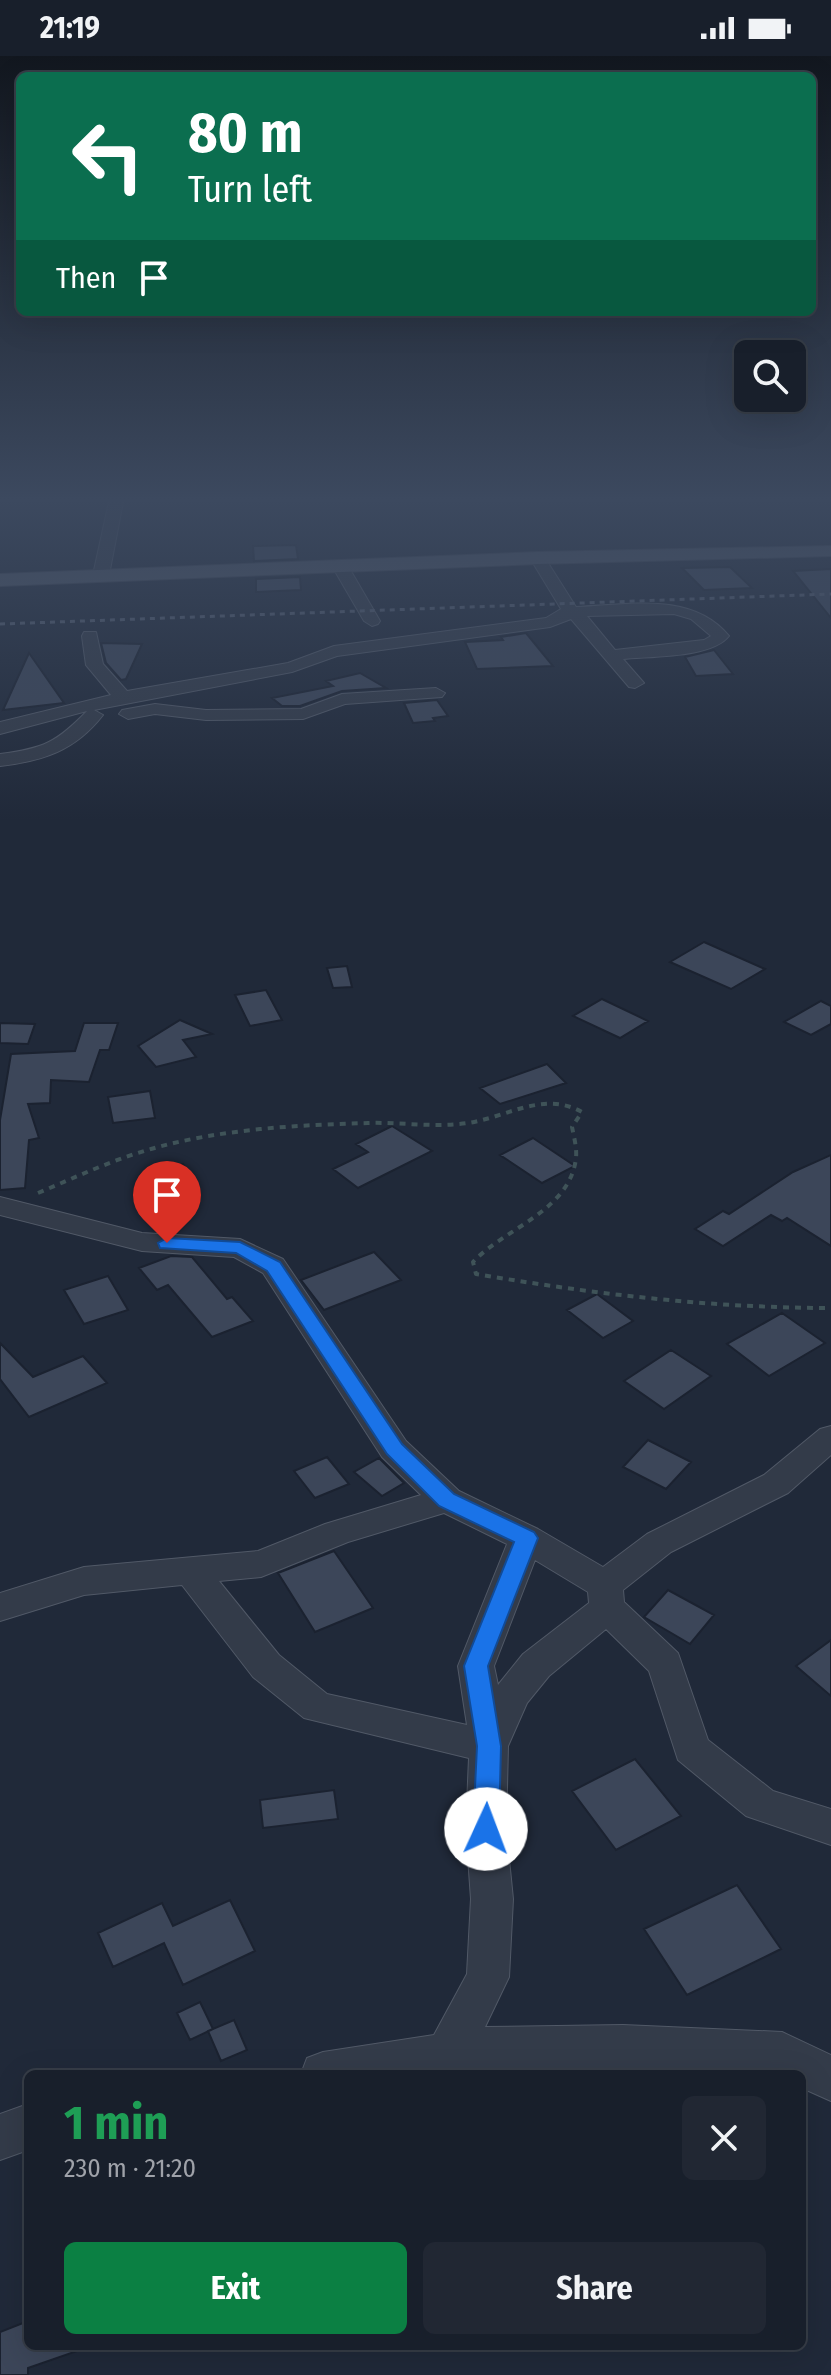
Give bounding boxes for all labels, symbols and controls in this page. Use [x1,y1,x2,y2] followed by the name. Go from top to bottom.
[40,10,100,46] text: 21:19
[188,100,303,167] text: 80 m
[56,104,160,208] icon: left
[188,168,312,212] text: Turn left
[132,256,176,300] icon: arrive
[56,260,116,296] text: Then
[734,340,806,412] map controls
[734,340,806,412] button: search
[133,1161,201,1243] pin
[145,1173,189,1217] icon: arrive
[444,1787,528,1871] position arrow
[64,2094,169,2152] text: 1 min
[682,2096,766,2180] button: close
[64,2153,196,2184] text: 230 m · 21:20
[64,2242,407,2334] button: Exit
[423,2242,766,2334] button: Share

